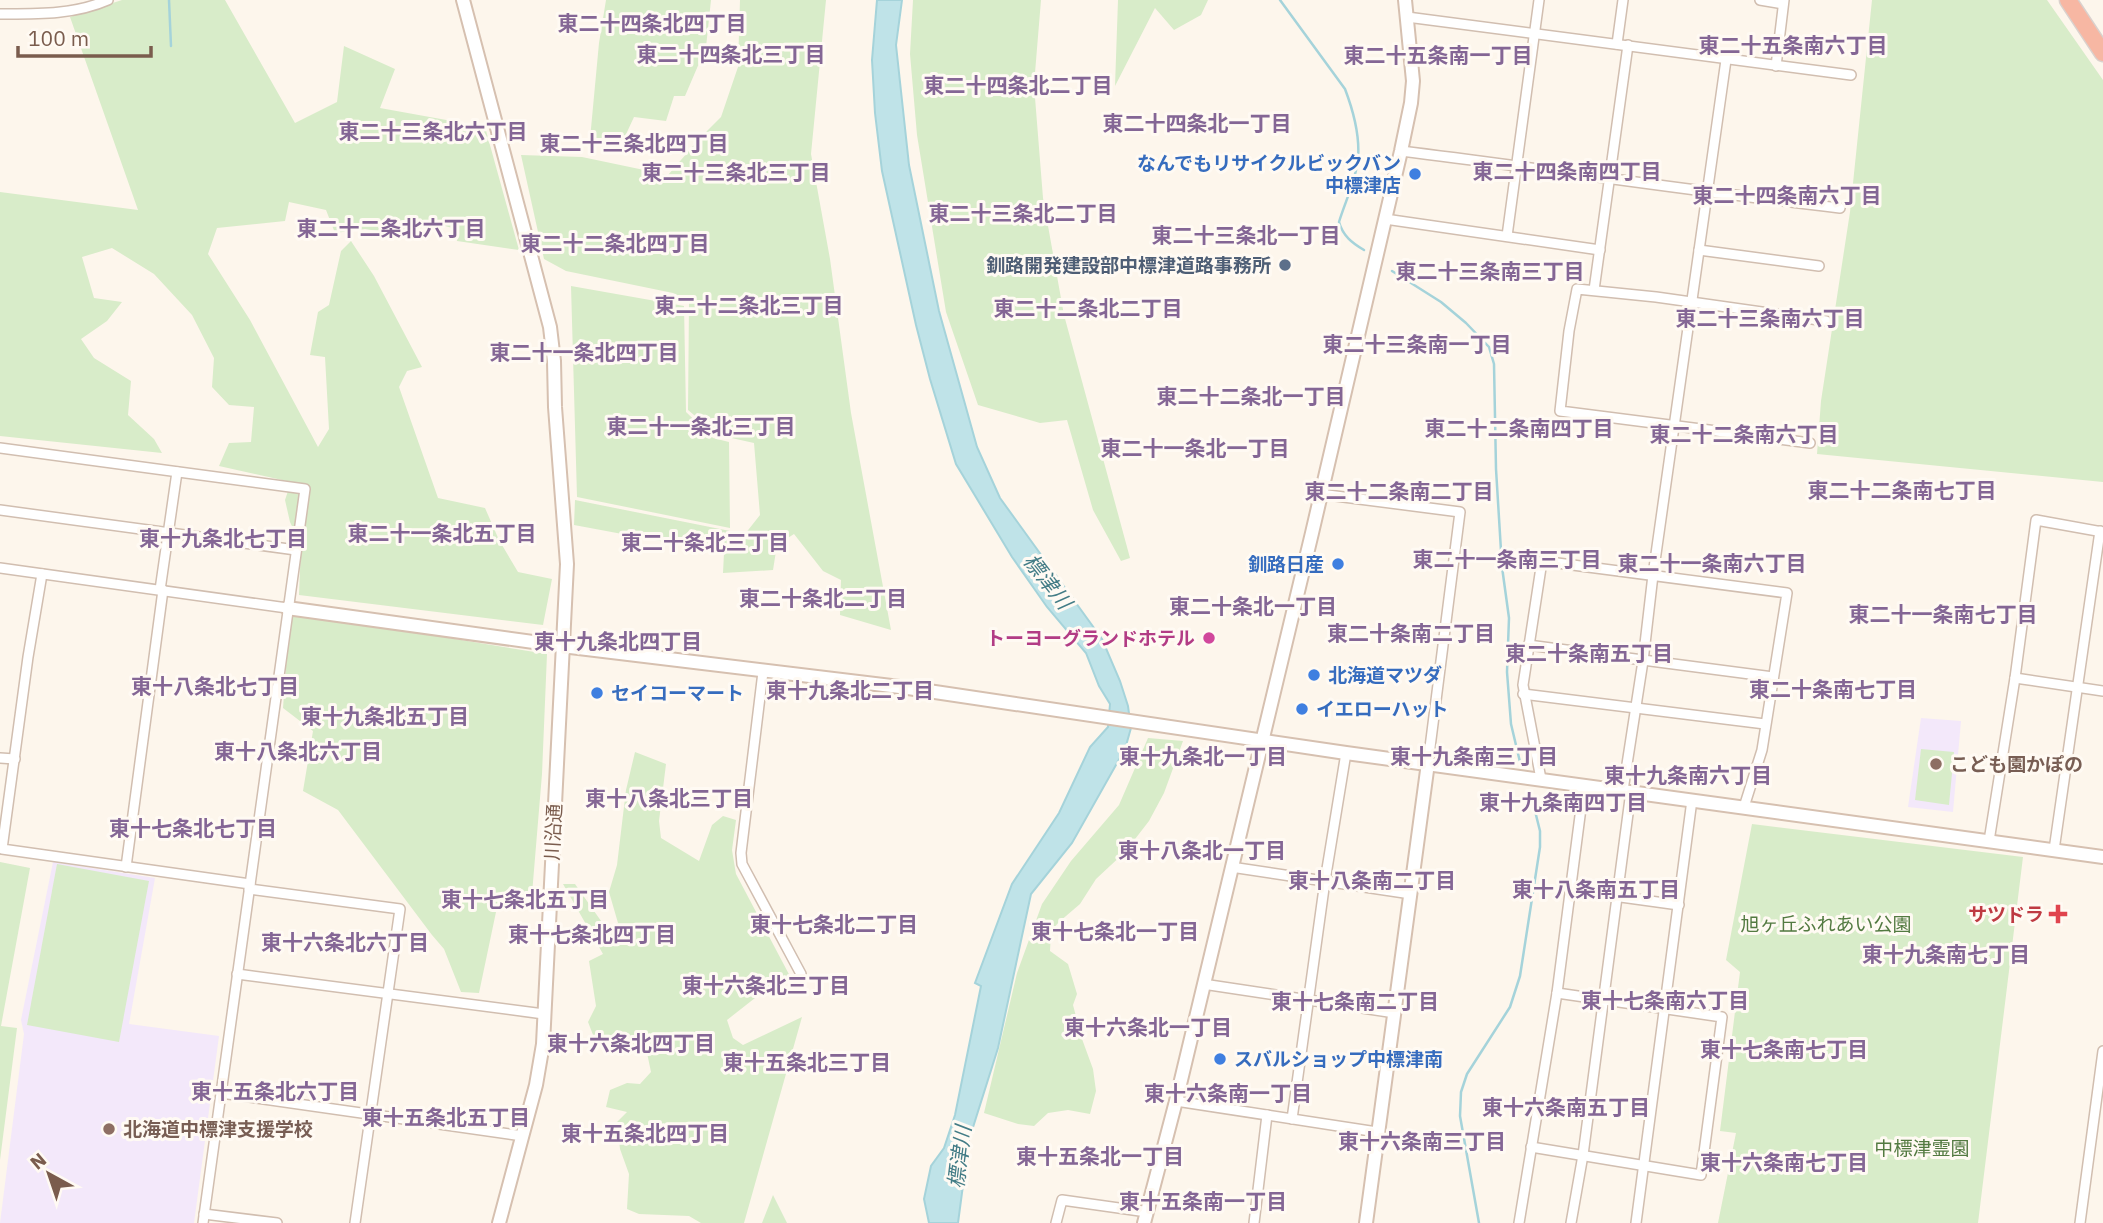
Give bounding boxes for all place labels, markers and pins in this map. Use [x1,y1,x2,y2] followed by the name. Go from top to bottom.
[1137,151,1401,197] place label: なんでもリサイクルビックバン 中標津店
[1407,166,1423,182] marker: なんでもリサイクルビックバン 中標津店
[986,253,1271,277] place label: 釧路開発建設部中標津道路事務所
[1277,257,1293,273] marker: 釧路開発建設部中標津道路事務所
[1248,552,1324,576] place label: 釧路日産
[1330,556,1346,572] marker: 釧路日産
[986,626,1195,650] place label: トーヨーグランドホテル
[1201,630,1217,646] marker: トーヨーグランドホテル
[1328,663,1442,687] place label: 北海道マツダ
[1306,667,1322,683] marker: 北海道マツダ
[611,681,744,705] place label: セイコーマート
[589,685,605,701] marker: セイコーマート
[1316,697,1448,721] place label: イエローハット
[1294,701,1310,717] marker: イエローハット
[1950,752,2083,776] place label: こども園かぽの
[1928,756,1944,772] marker: こども園かぽの
[1968,902,2044,926] place label: サツドラ
[2050,906,2066,922] marker: サツドラ
[1234,1047,1443,1071] place label: スバルショップ中標津南
[1212,1051,1228,1067] marker: スバルショップ中標津南
[123,1117,313,1141] place label: 北海道中標津支援学校
[101,1121,117,1137] marker: 北海道中標津支援学校

